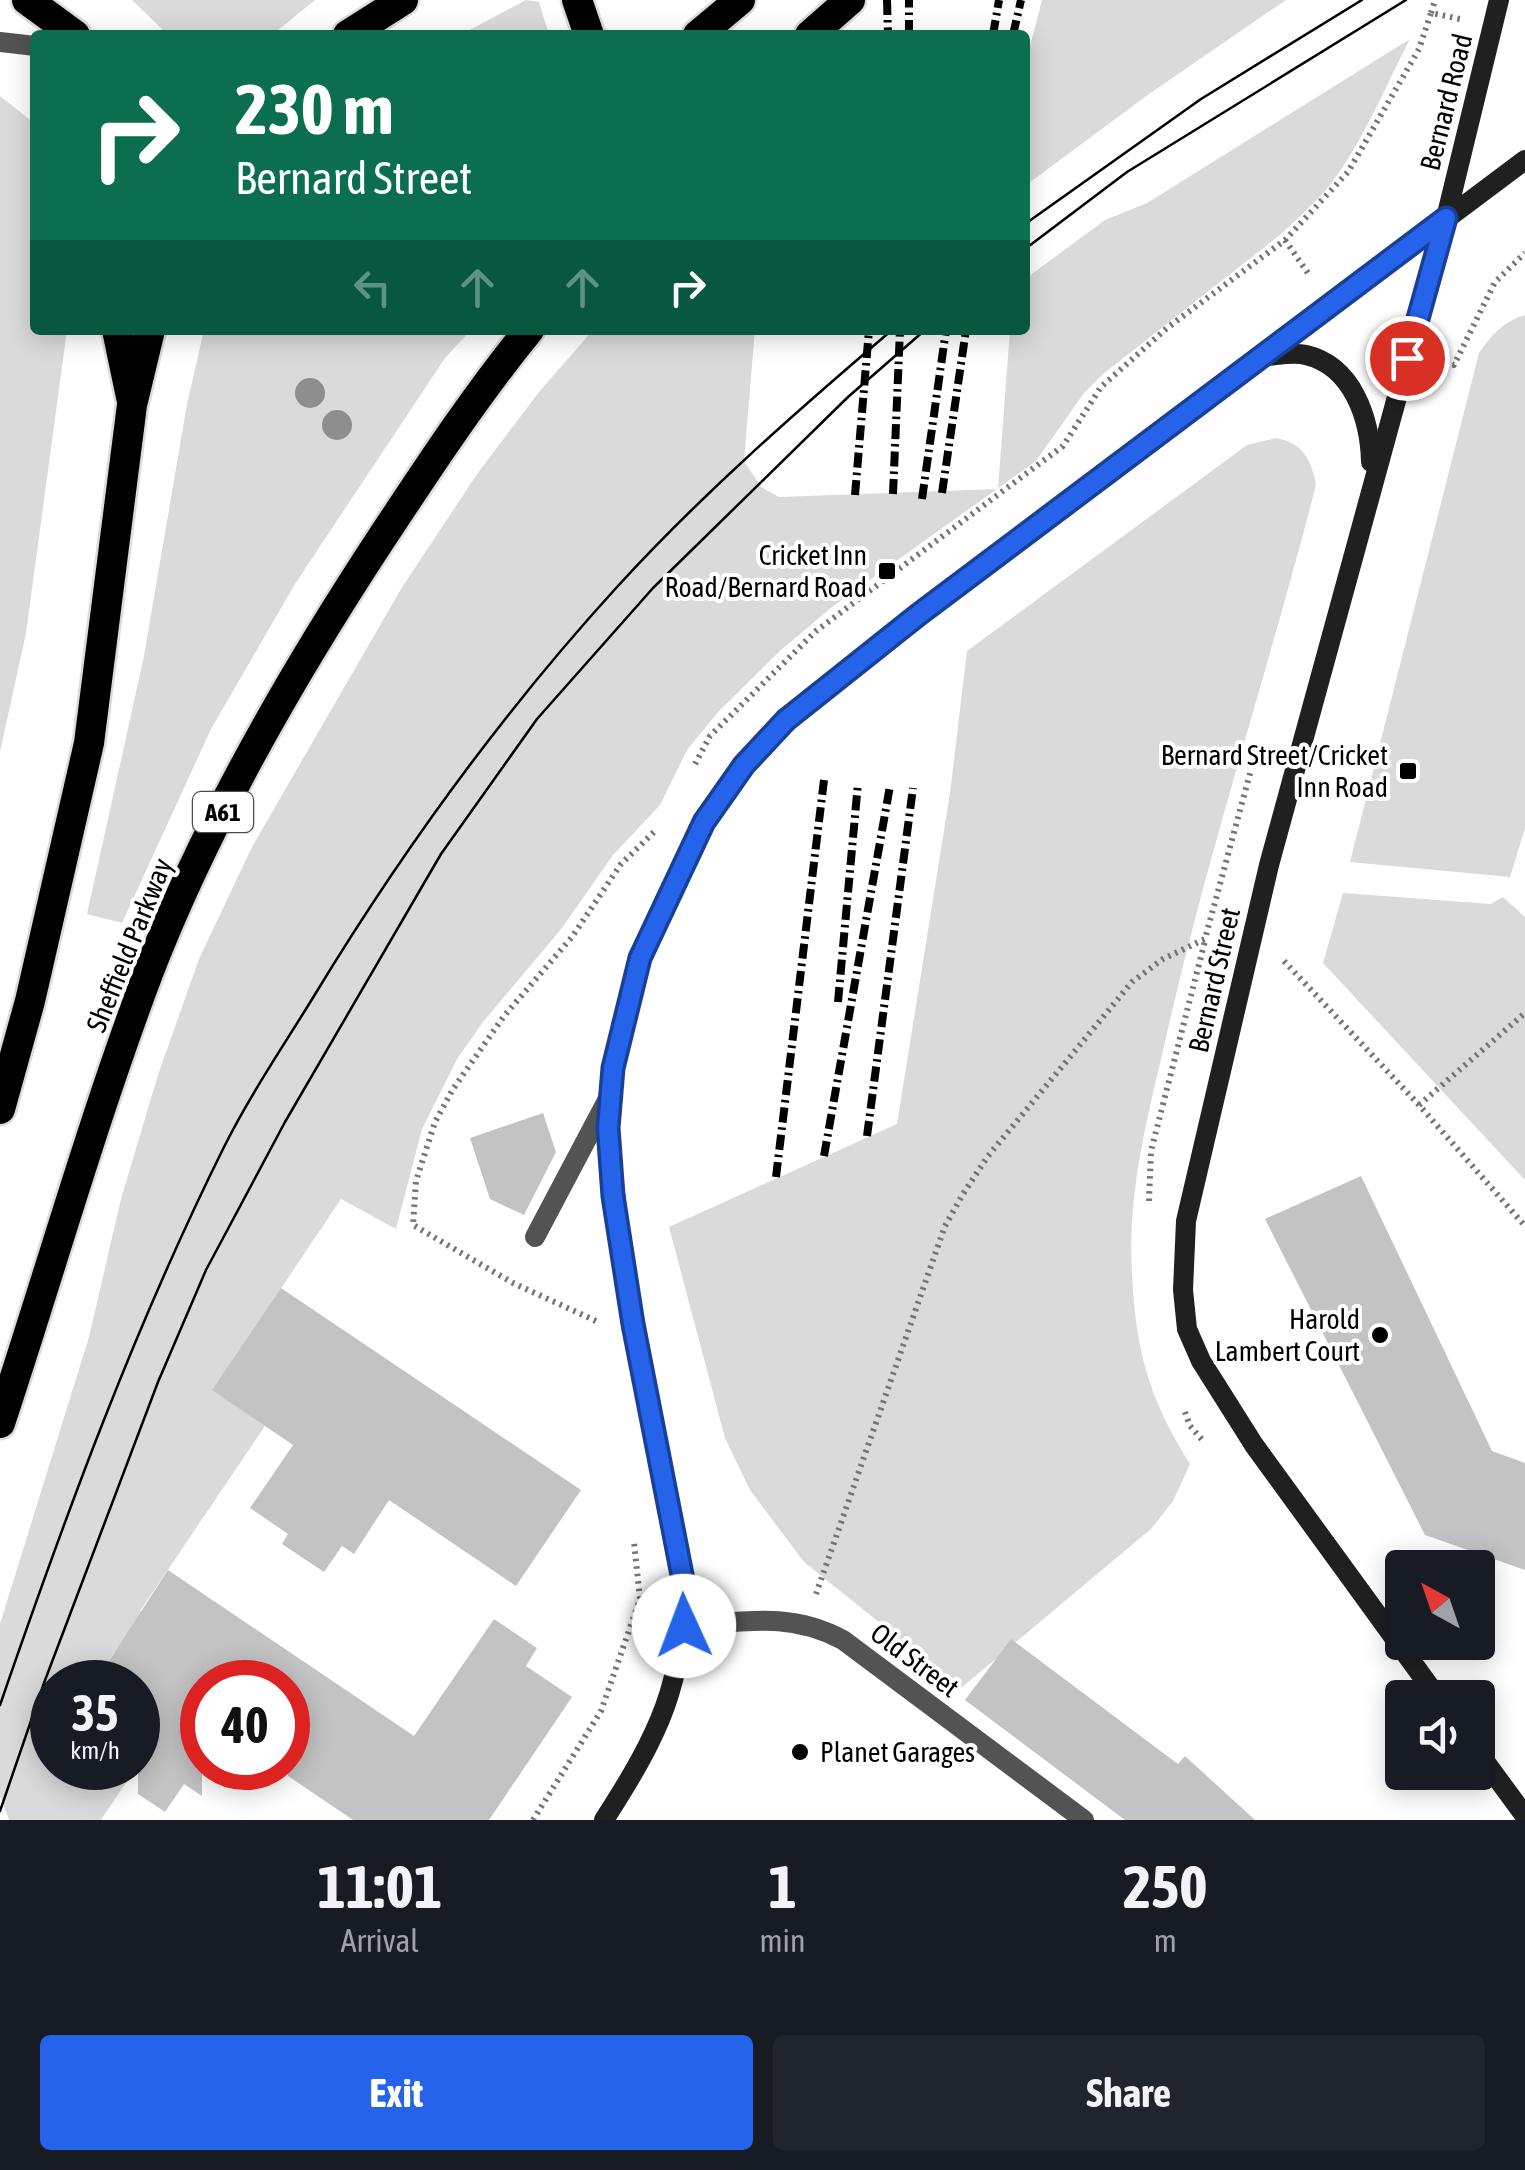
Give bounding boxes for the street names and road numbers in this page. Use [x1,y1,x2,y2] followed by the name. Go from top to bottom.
[1414,30,1478,174] street label: Bernard Road
[193,792,253,832] road number: A61
[80,854,178,1036] street label: Sheffield Parkway
[1182,904,1246,1056] street label: Bernard Street
[865,1617,965,1703] street label: Old Street

